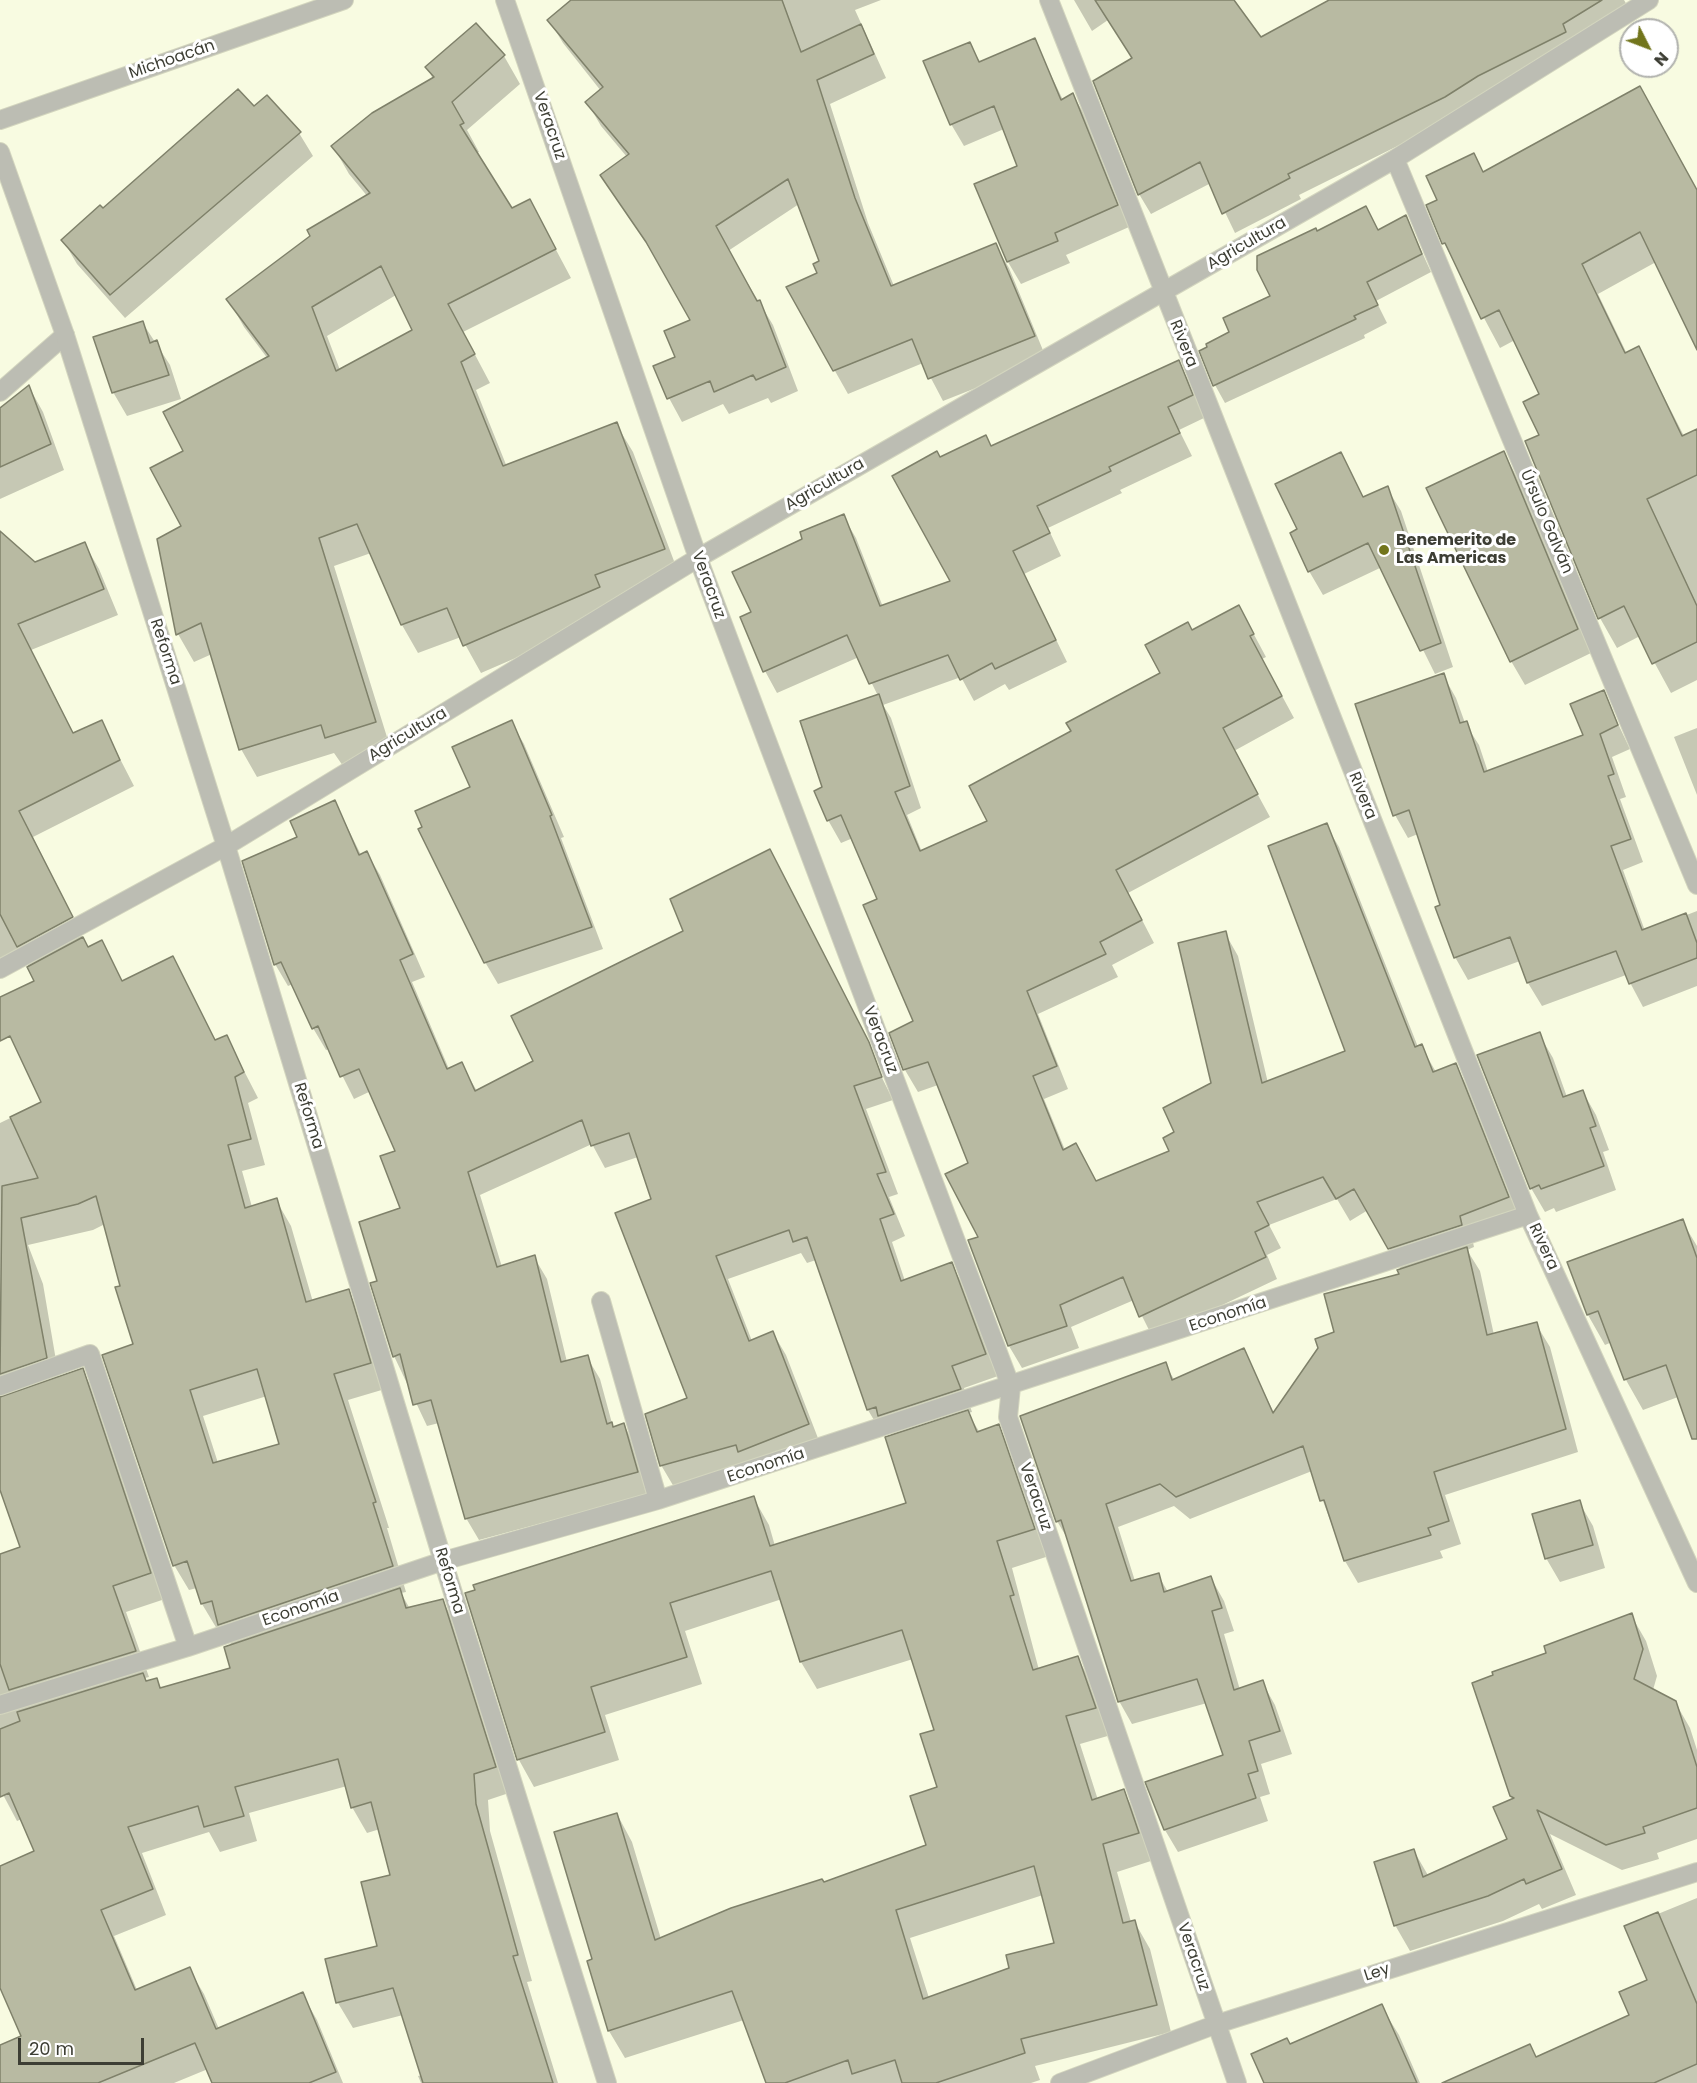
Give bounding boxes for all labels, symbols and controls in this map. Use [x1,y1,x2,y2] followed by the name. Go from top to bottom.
[1619,18,1679,78] north arrow
[127,36,217,84] street label: Michoacán
[1649,47,1674,71] text: N
[528,89,570,163] street label: Veracruz
[1204,214,1290,274] street label: Agricultura
[1165,318,1201,370] street label: Rivera
[782,455,868,515] street label: Agricultura
[1515,467,1577,577] street label: Úrsulo Galván
[1396,531,1516,569] place label: Benemerito de Las Americas
[1377,543,1391,557] marker: Benemerito de Las Americas
[687,548,729,622] street label: Veracruz
[145,616,185,688] street label: Reforma
[365,704,451,766] street label: Agricultura
[1344,770,1380,822] street label: Rivera
[858,1004,902,1076] street label: Veracruz
[289,1080,327,1152] street label: Reforma
[1524,1221,1562,1273] street label: Rivera
[1187,1294,1269,1336] street label: Economía
[725,1445,807,1487] street label: Economía
[1014,1460,1056,1534] street label: Veracruz
[430,1545,468,1617] street label: Reforma
[260,1587,342,1631] street label: Economía
[1172,1920,1214,1994] street label: Veracruz
[1362,1960,1392,1986] street label: Ley
[21,2026,147,2064] scale bar
[29,2036,74,2061] text: 20 m

